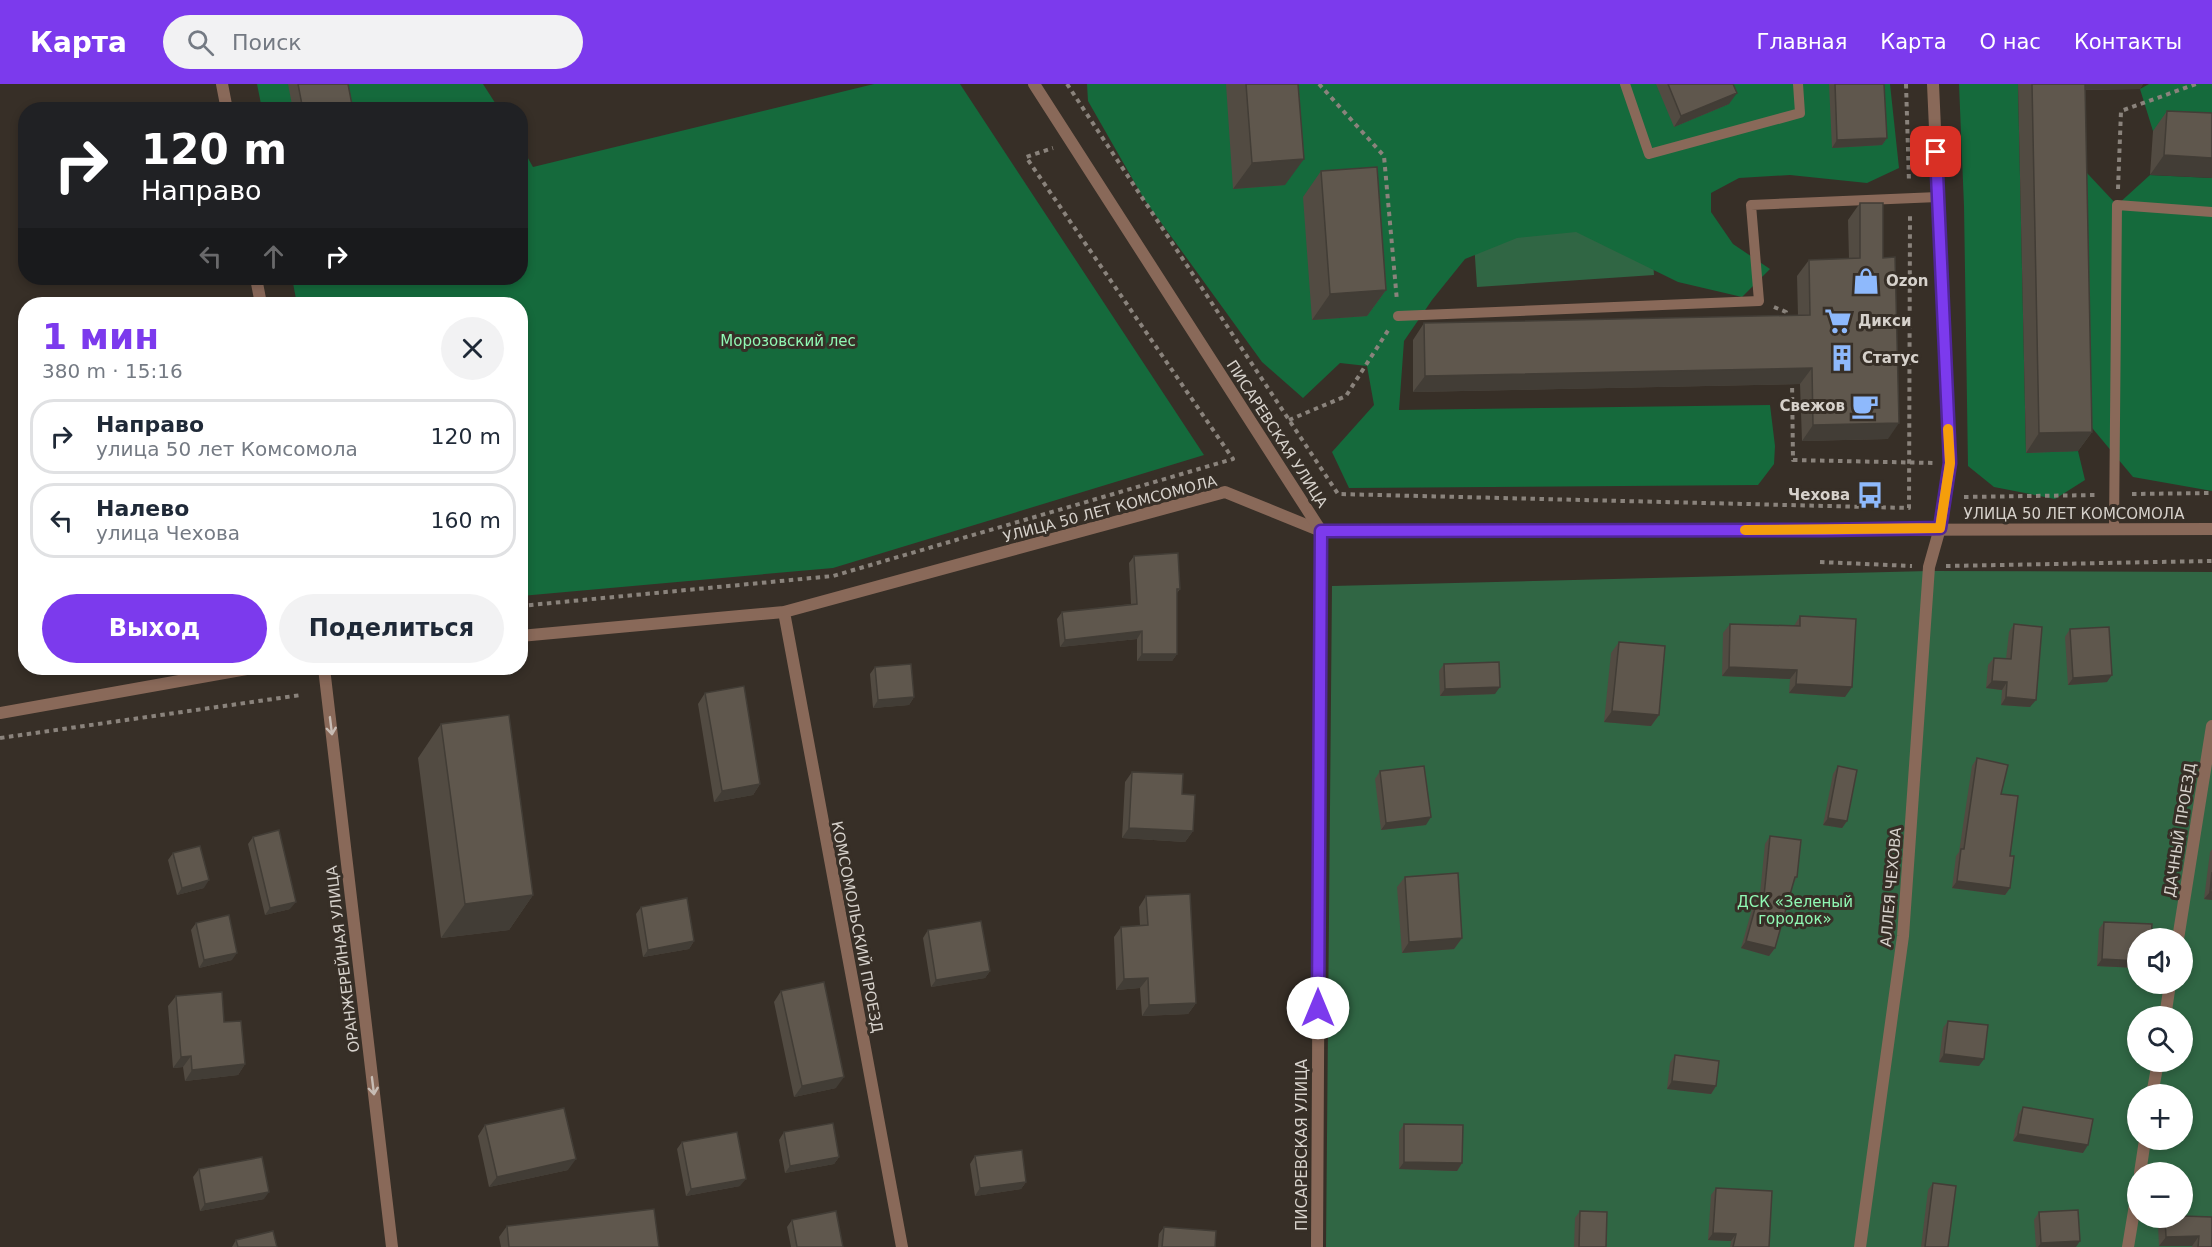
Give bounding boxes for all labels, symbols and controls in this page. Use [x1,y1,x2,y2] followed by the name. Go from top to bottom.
[163,15,583,69] search box
[30,26,127,59] text: Карта
[184,26,217,59] icon: search
[232,30,302,55] text: Поиск
[1757,30,1847,54] text: Главная
[1880,30,1947,54] text: Карта
[1980,30,2041,54] text: О нас
[2074,30,2182,54] text: Контакты
[141,125,287,174] text: 120 m
[42,126,120,204] icon: right
[1910,126,1961,177] pin
[1919,135,1952,168] icon: arrive
[141,175,262,206] text: Направо
[194,240,227,273] icon: left
[257,240,290,273] icon: ahead
[320,240,353,273] icon: right
[1851,266,1881,296] shop icon: Ozon
[1886,272,1928,290] place label: Ozon
[1823,306,1853,336] supermarket icon: Дикси
[1858,312,1911,330] place label: Дикси
[42,316,159,357] text: 1 мин
[441,317,504,380] button: close
[720,332,856,350] park label: Морозовский лес
[1827,343,1857,373] building icon: Статус
[1862,349,1919,367] place label: Статус
[1223,357,1332,512] street label: ПИСАРЕВСКАЯ УЛИЦА
[42,359,183,383] text: 380 m · 15:16
[1850,391,1880,421] cafe icon: Свежов
[1780,397,1845,415] place label: Свежов
[96,412,204,437] text: Направо
[45,420,78,453] icon: right
[431,424,501,449] text: 120 m
[96,437,358,461] text: улица 50 лет Комсомола
[1001,472,1220,546] street label: УЛИЦА 50 ЛЕТ КОМСОМОЛА
[1855,480,1885,510] bus stop icon: Чехова
[1788,486,1850,504] place label: Чехова
[96,496,189,521] text: Налево
[45,504,78,537] icon: left
[1964,505,2185,523] street label: УЛИЦА 50 ЛЕТ КОМСОМОЛА
[431,508,501,533] text: 160 m
[96,521,240,545] text: улица Чехова
[42,594,267,663] button: Выход
[279,594,504,663] button: Поделиться
[326,715,337,735] one-way arrow
[2160,761,2200,898] street label: ДАЧНЫЙ ПРОЕЗД
[828,819,887,1034] street label: КОМСОМОЛЬСКИЙ ПРОЕЗД
[1877,826,1905,948] street label: АЛЛЕЯ ЧЕХОВА
[322,864,363,1054] street label: ОРАНЖЕРЕЙНАЯ УЛИЦА
[1737,893,1853,928] park label: ДСК «Зеленый городок»
[2127,928,2193,1228] map controls
[2127,928,2193,994] button: sound
[1286,976,1350,1040] position arrow
[2127,1006,2193,1072] button: search
[1293,1058,1311,1231] street label: ПИСАРЕВСКАЯ УЛИЦА
[368,1076,379,1096] one-way arrow
[2127,1084,2193,1150] button: +
[2127,1162,2193,1228] button: −

